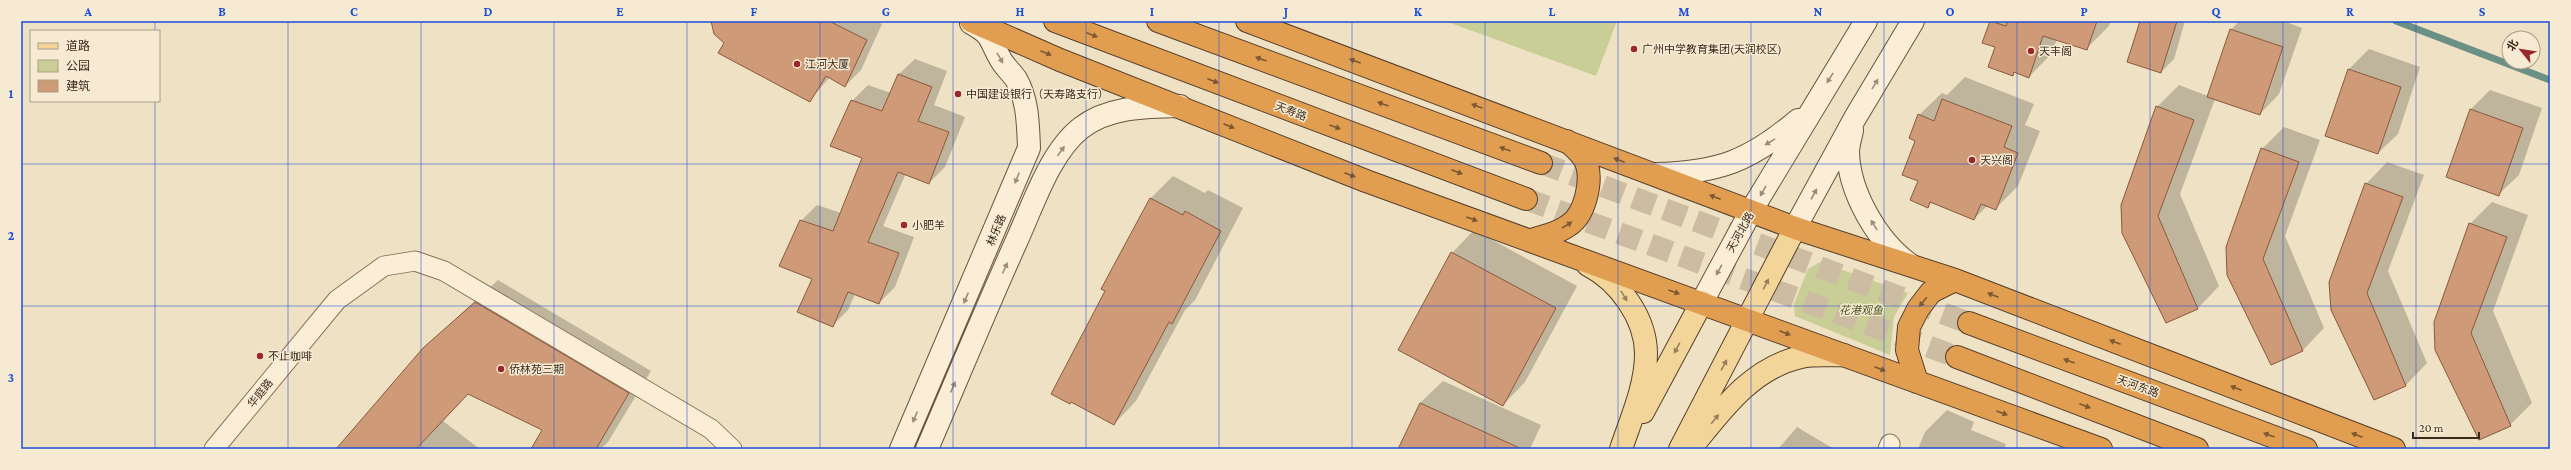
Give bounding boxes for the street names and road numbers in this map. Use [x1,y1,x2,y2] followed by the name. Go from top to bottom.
[1273,99,1309,123] street label: 天寿路
[1724,210,1756,254] street label: 天河北路
[984,212,1008,248] street label: 林乐路
[2115,373,2161,399] street label: 天河东路
[245,376,275,410] street label: 华庭路

